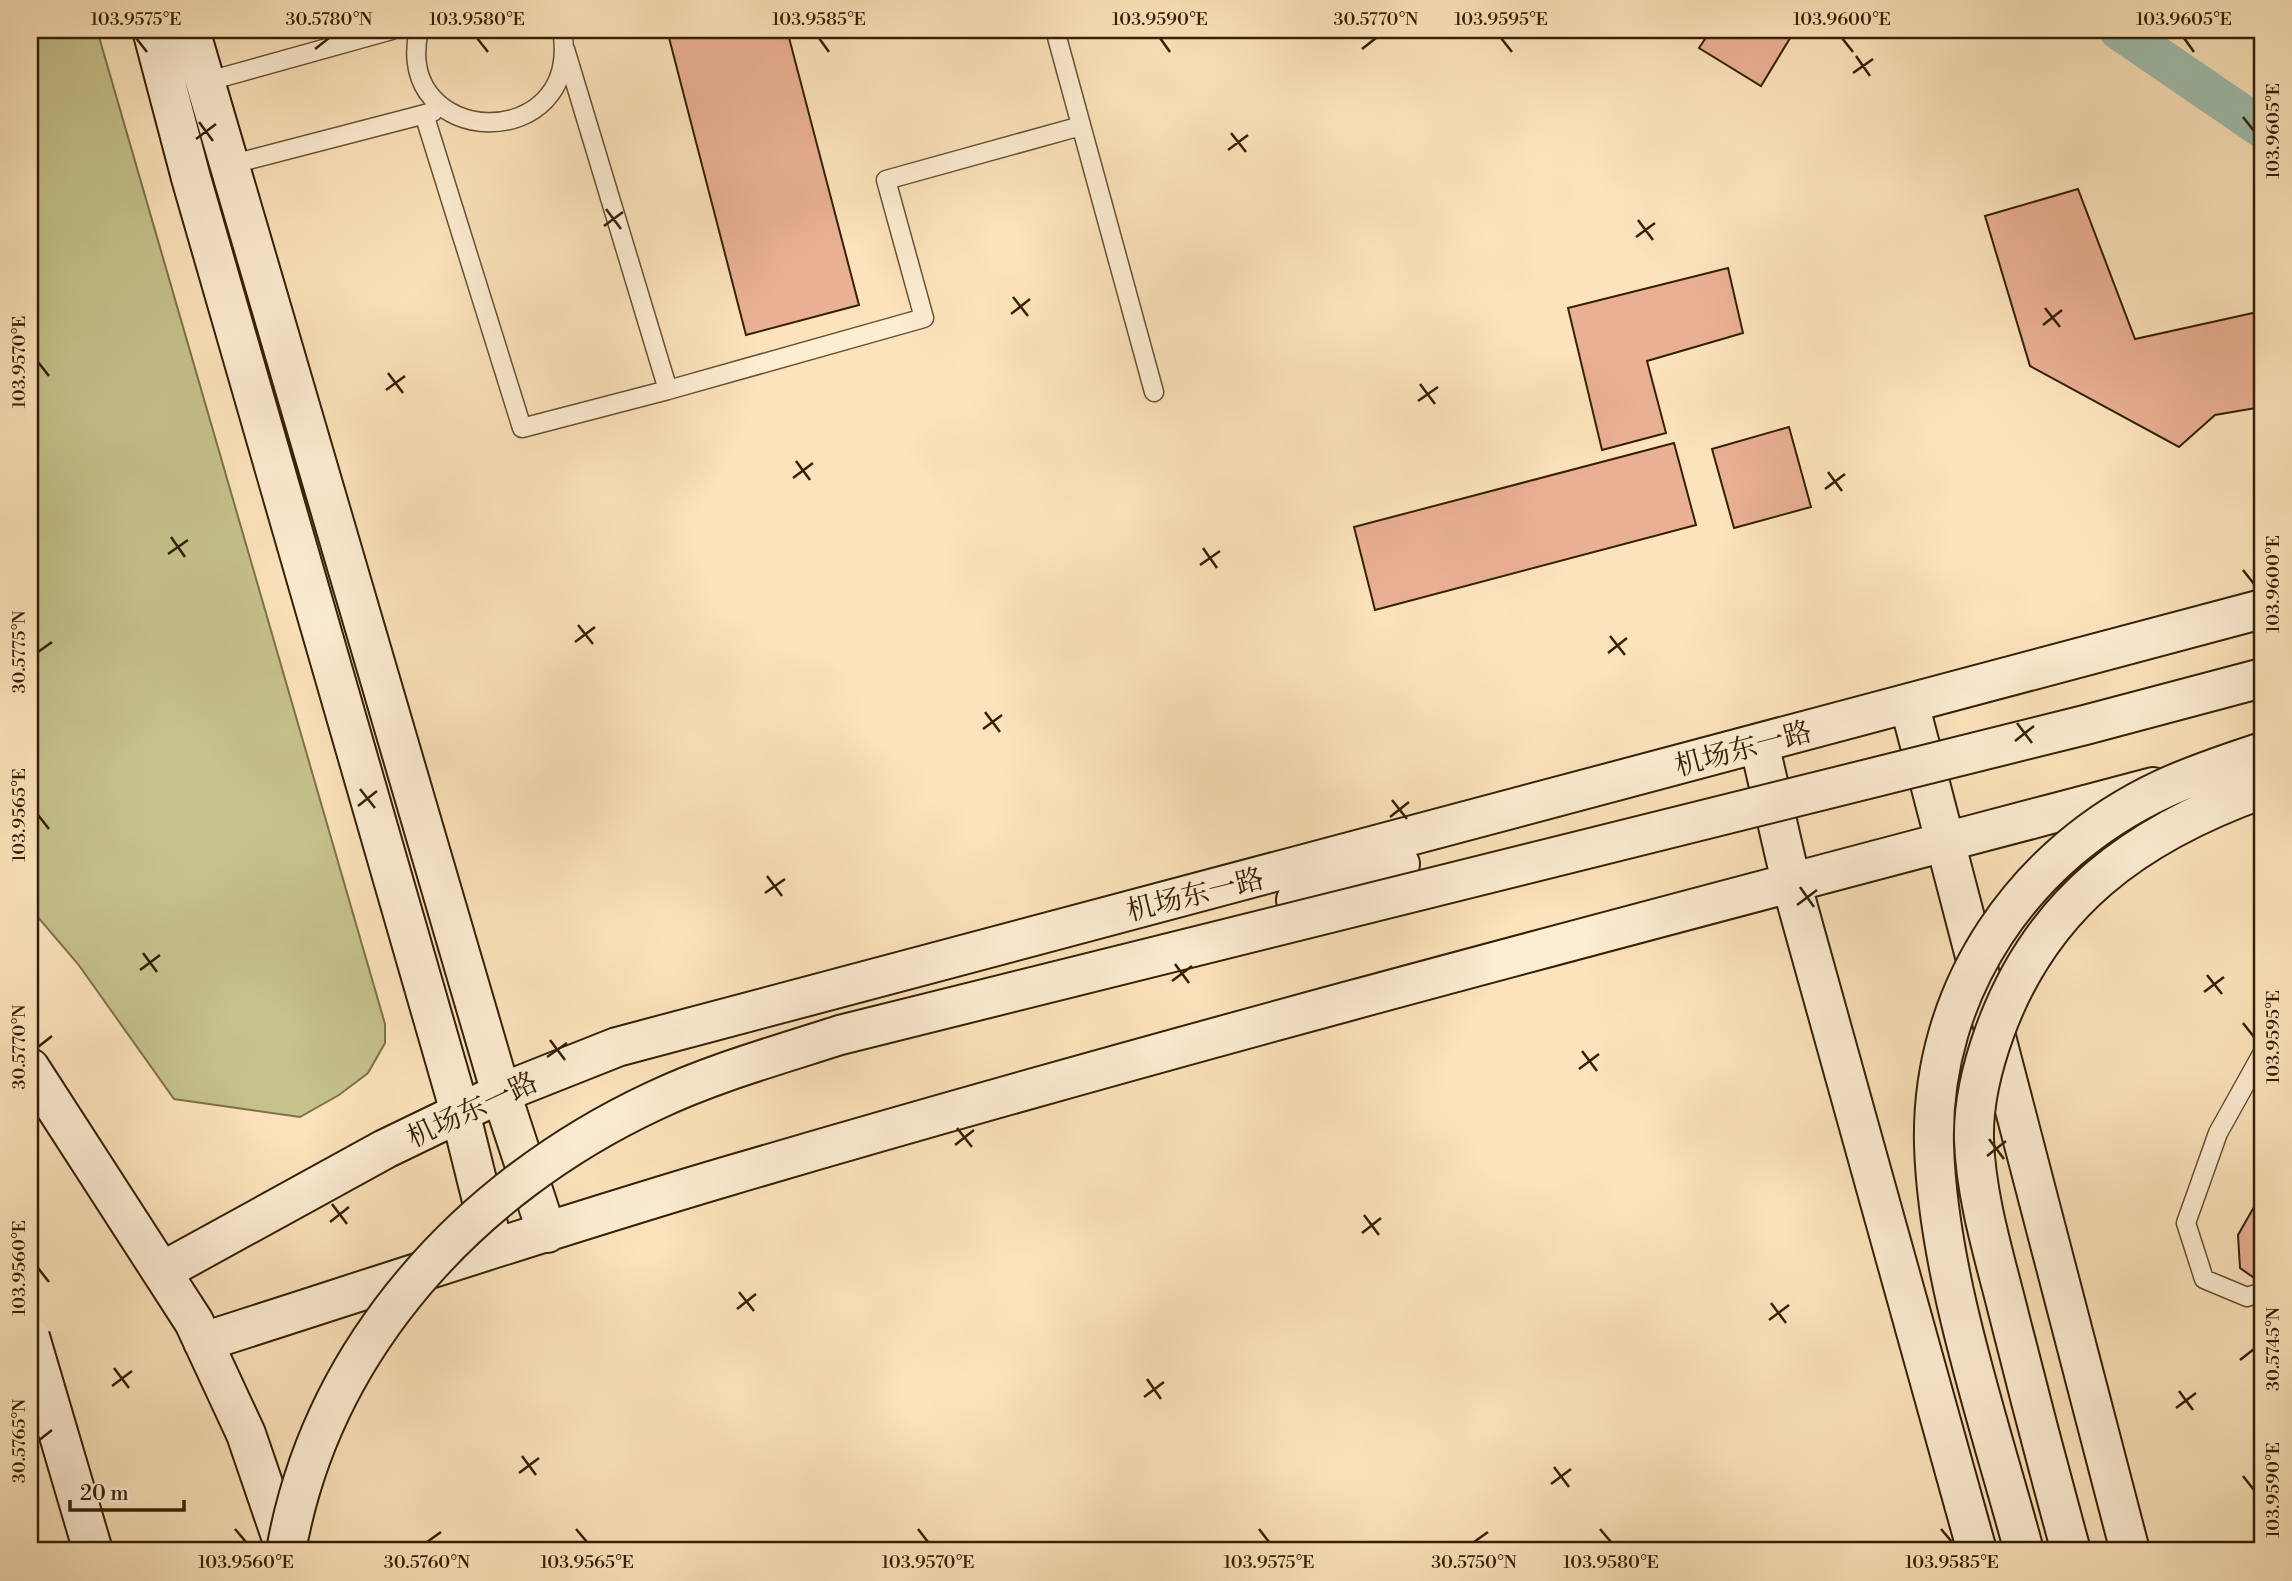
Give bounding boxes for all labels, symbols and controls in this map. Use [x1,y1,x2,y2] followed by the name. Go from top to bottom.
[91,8,181,31] text: 103.9575°E
[286,8,373,31] text: 30.5780°N
[429,8,525,31] text: 103.9580°E
[772,8,866,31] text: 103.9585°E
[1112,8,1208,31] text: 103.9590°E
[1334,8,1419,31] text: 30.5770°N
[1454,8,1548,31] text: 103.9595°E
[1793,8,1891,31] text: 103.9600°E
[2136,8,2232,31] text: 103.9605°E
[2262,83,2285,179] text: 103.9605°E
[8,316,31,408] text: 103.9570°E
[2262,535,2285,633] text: 103.9600°E
[8,610,31,693] text: 30.5775°N
[1671,714,1816,784] street label: 机场东一路
[8,768,31,862] text: 103.9565°E
[1123,862,1268,929] street label: 机场东一路
[2262,990,2285,1084] text: 103.9595°E
[8,1004,31,1089] text: 30.5770°N
[402,1065,543,1156] street label: 机场东一路
[8,1220,31,1316] text: 103.9560°E
[2262,1306,2285,1391] text: 30.5745°N
[8,1398,31,1483] text: 30.5765°N
[2262,1442,2285,1538] text: 103.9590°E
[70,1469,184,1513] scale bar
[80,1481,129,1507] text: 20 m
[198,1551,294,1574] text: 103.9560°E
[384,1551,471,1574] text: 30.5760°N
[540,1551,634,1574] text: 103.9565°E
[882,1551,974,1574] text: 103.9570°E
[1224,1551,1314,1574] text: 103.9575°E
[1431,1551,1517,1574] text: 30.5750°N
[1563,1551,1659,1574] text: 103.9580°E
[1905,1551,1999,1574] text: 103.9585°E

